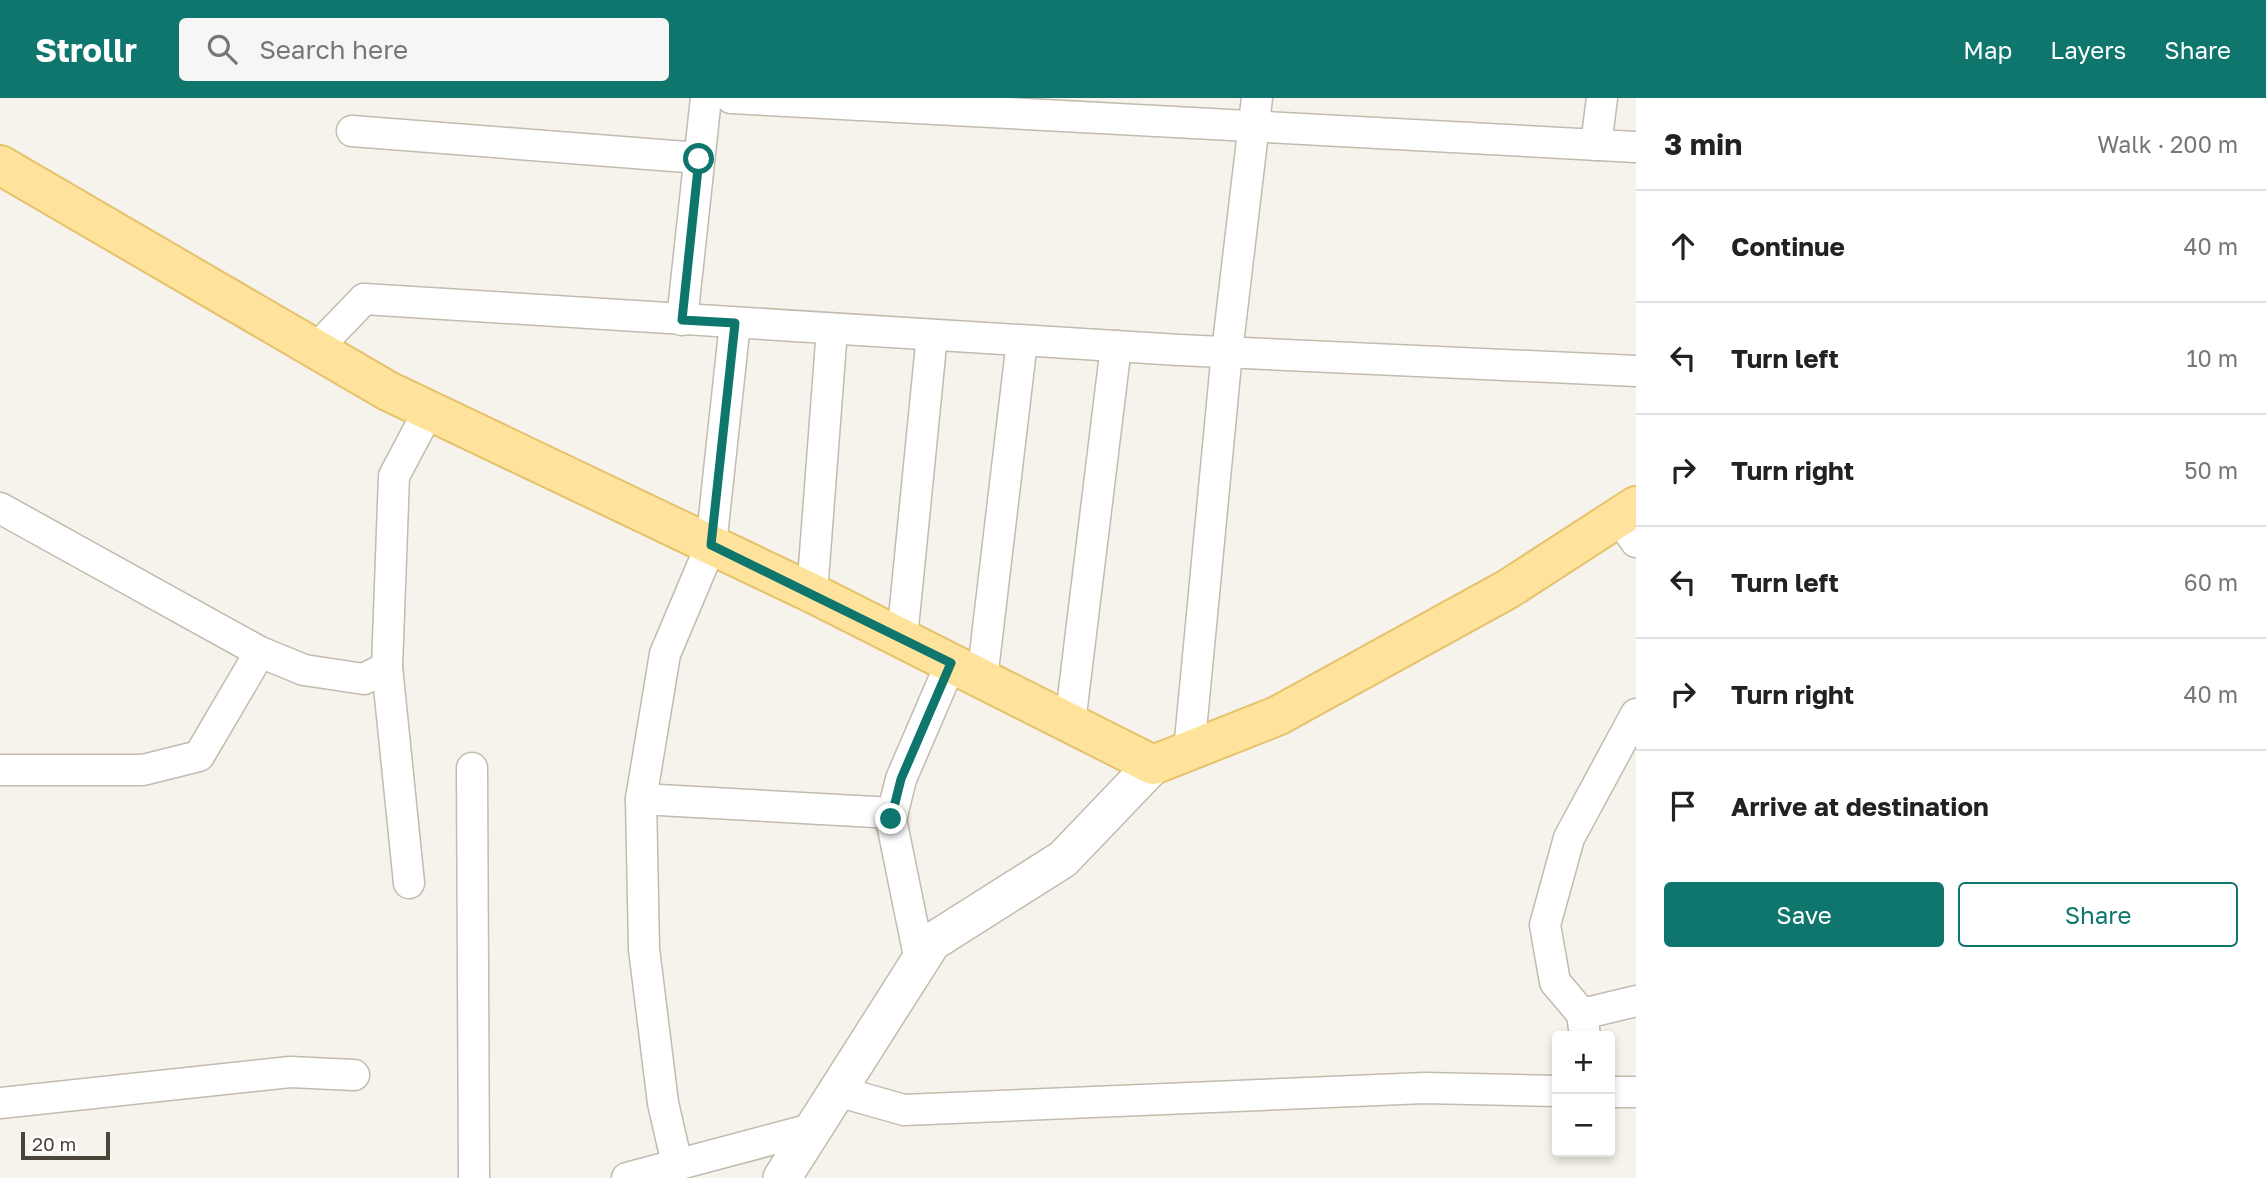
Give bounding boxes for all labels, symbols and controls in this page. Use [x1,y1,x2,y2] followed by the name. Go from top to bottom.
[179,18,669,81] search box
[35,30,137,69] text: Strollr
[203,30,241,68] icon: search
[259,34,408,65] text: Search here
[1963,35,2012,64] text: Map
[2050,35,2126,64] text: Layers
[2164,35,2231,64] text: Share
[1664,126,1742,162] text: 3 min
[2097,130,2238,158] text: Walk · 200 m
[683,143,714,174] route start
[1664,227,1702,265] icon: ahead
[1731,231,1845,262] text: Continue
[2184,232,2238,260] text: 40 m
[1664,339,1702,377] icon: left
[1731,343,1839,374] text: Turn left
[2186,344,2238,372] text: 10 m
[1664,451,1702,489] icon: right
[1731,455,1854,486] text: Turn right
[2184,456,2238,484] text: 50 m
[1664,563,1702,601] icon: left
[1731,567,1839,598] text: Turn left
[2184,568,2238,596] text: 60 m
[1664,675,1702,713] icon: right
[1731,679,1854,710] text: Turn right
[2184,680,2238,708] text: 40 m
[1664,787,1702,825] icon: arrive
[1731,791,1989,822] text: Arrive at destination
[875,803,906,834] route end
[1664,882,1944,947] button: Save
[1958,882,2238,947] button: Share
[1552,1031,1615,1157] map controls
[1552,1031,1615,1094] button: +
[1552,1094,1615,1157] button: −
[21,1129,110,1161] scale bar
[32,1132,76,1155] text: 20 m

